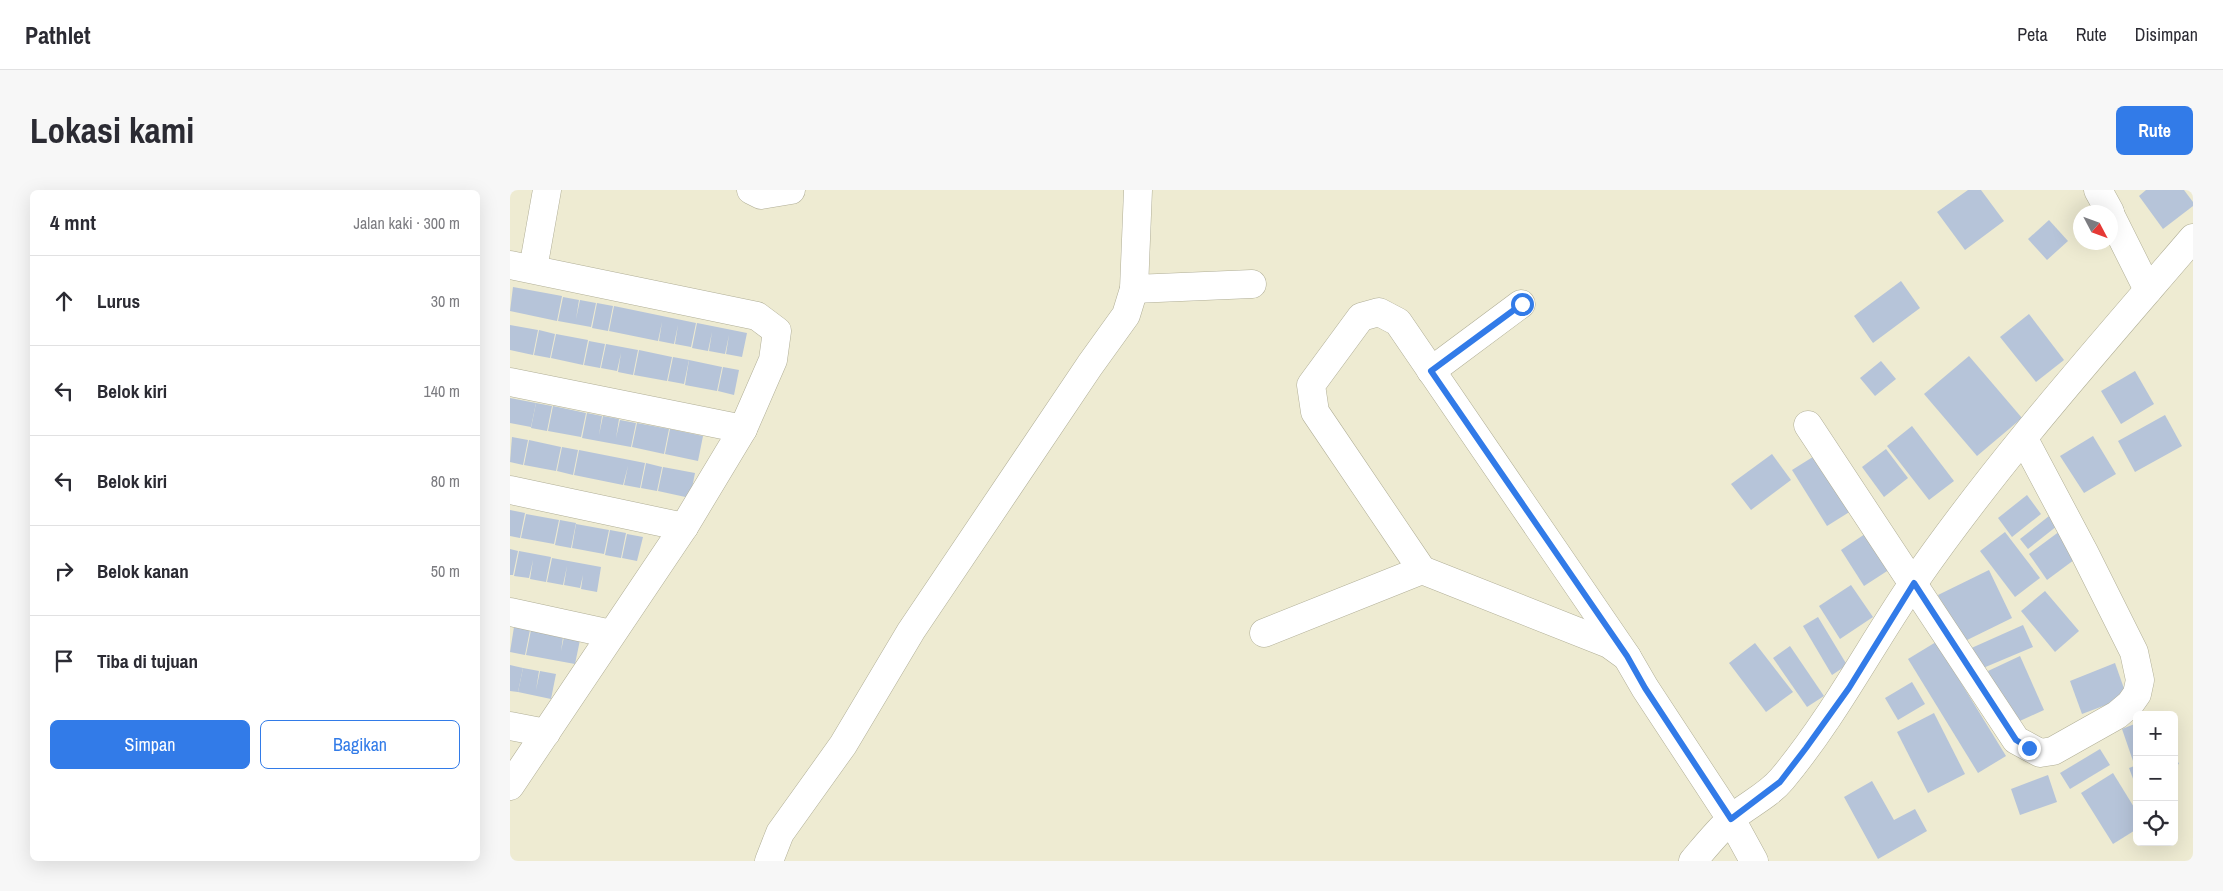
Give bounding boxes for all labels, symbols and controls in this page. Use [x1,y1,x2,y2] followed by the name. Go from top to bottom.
[25,19,91,51] text: Pathlet
[2017,22,2048,47] text: Peta
[2076,22,2107,47] text: Rute
[2135,22,2198,47] text: Disimpan
[2116,106,2193,155] button: Rute
[30,107,194,154] text: Lokasi kami
[2073,205,2118,250] north arrow
[50,208,96,237] text: 4 mnt
[354,212,460,234] text: Jalan kaki · 300 m
[50,287,78,315] icon: ahead
[97,288,140,314] text: Lurus
[431,290,460,312] text: 30 m
[1511,293,1534,316] route start
[50,377,78,405] icon: left
[97,378,167,404] text: Belok kiri
[424,380,460,402] text: 140 m
[50,467,78,495] icon: left
[97,468,167,494] text: Belok kiri
[431,470,460,492] text: 80 m
[50,557,78,585] icon: right
[97,558,189,584] text: Belok kanan
[431,560,460,582] text: 50 m
[50,647,78,675] icon: arrive
[97,648,198,674] text: Tiba di tujuan
[2133,711,2178,846] map controls
[2133,711,2178,756] button: +
[50,720,250,769] button: Simpan
[260,720,460,769] button: Bagikan
[2018,737,2041,760] route end
[2133,756,2178,801] button: −
[2133,801,2178,846] button: locate

